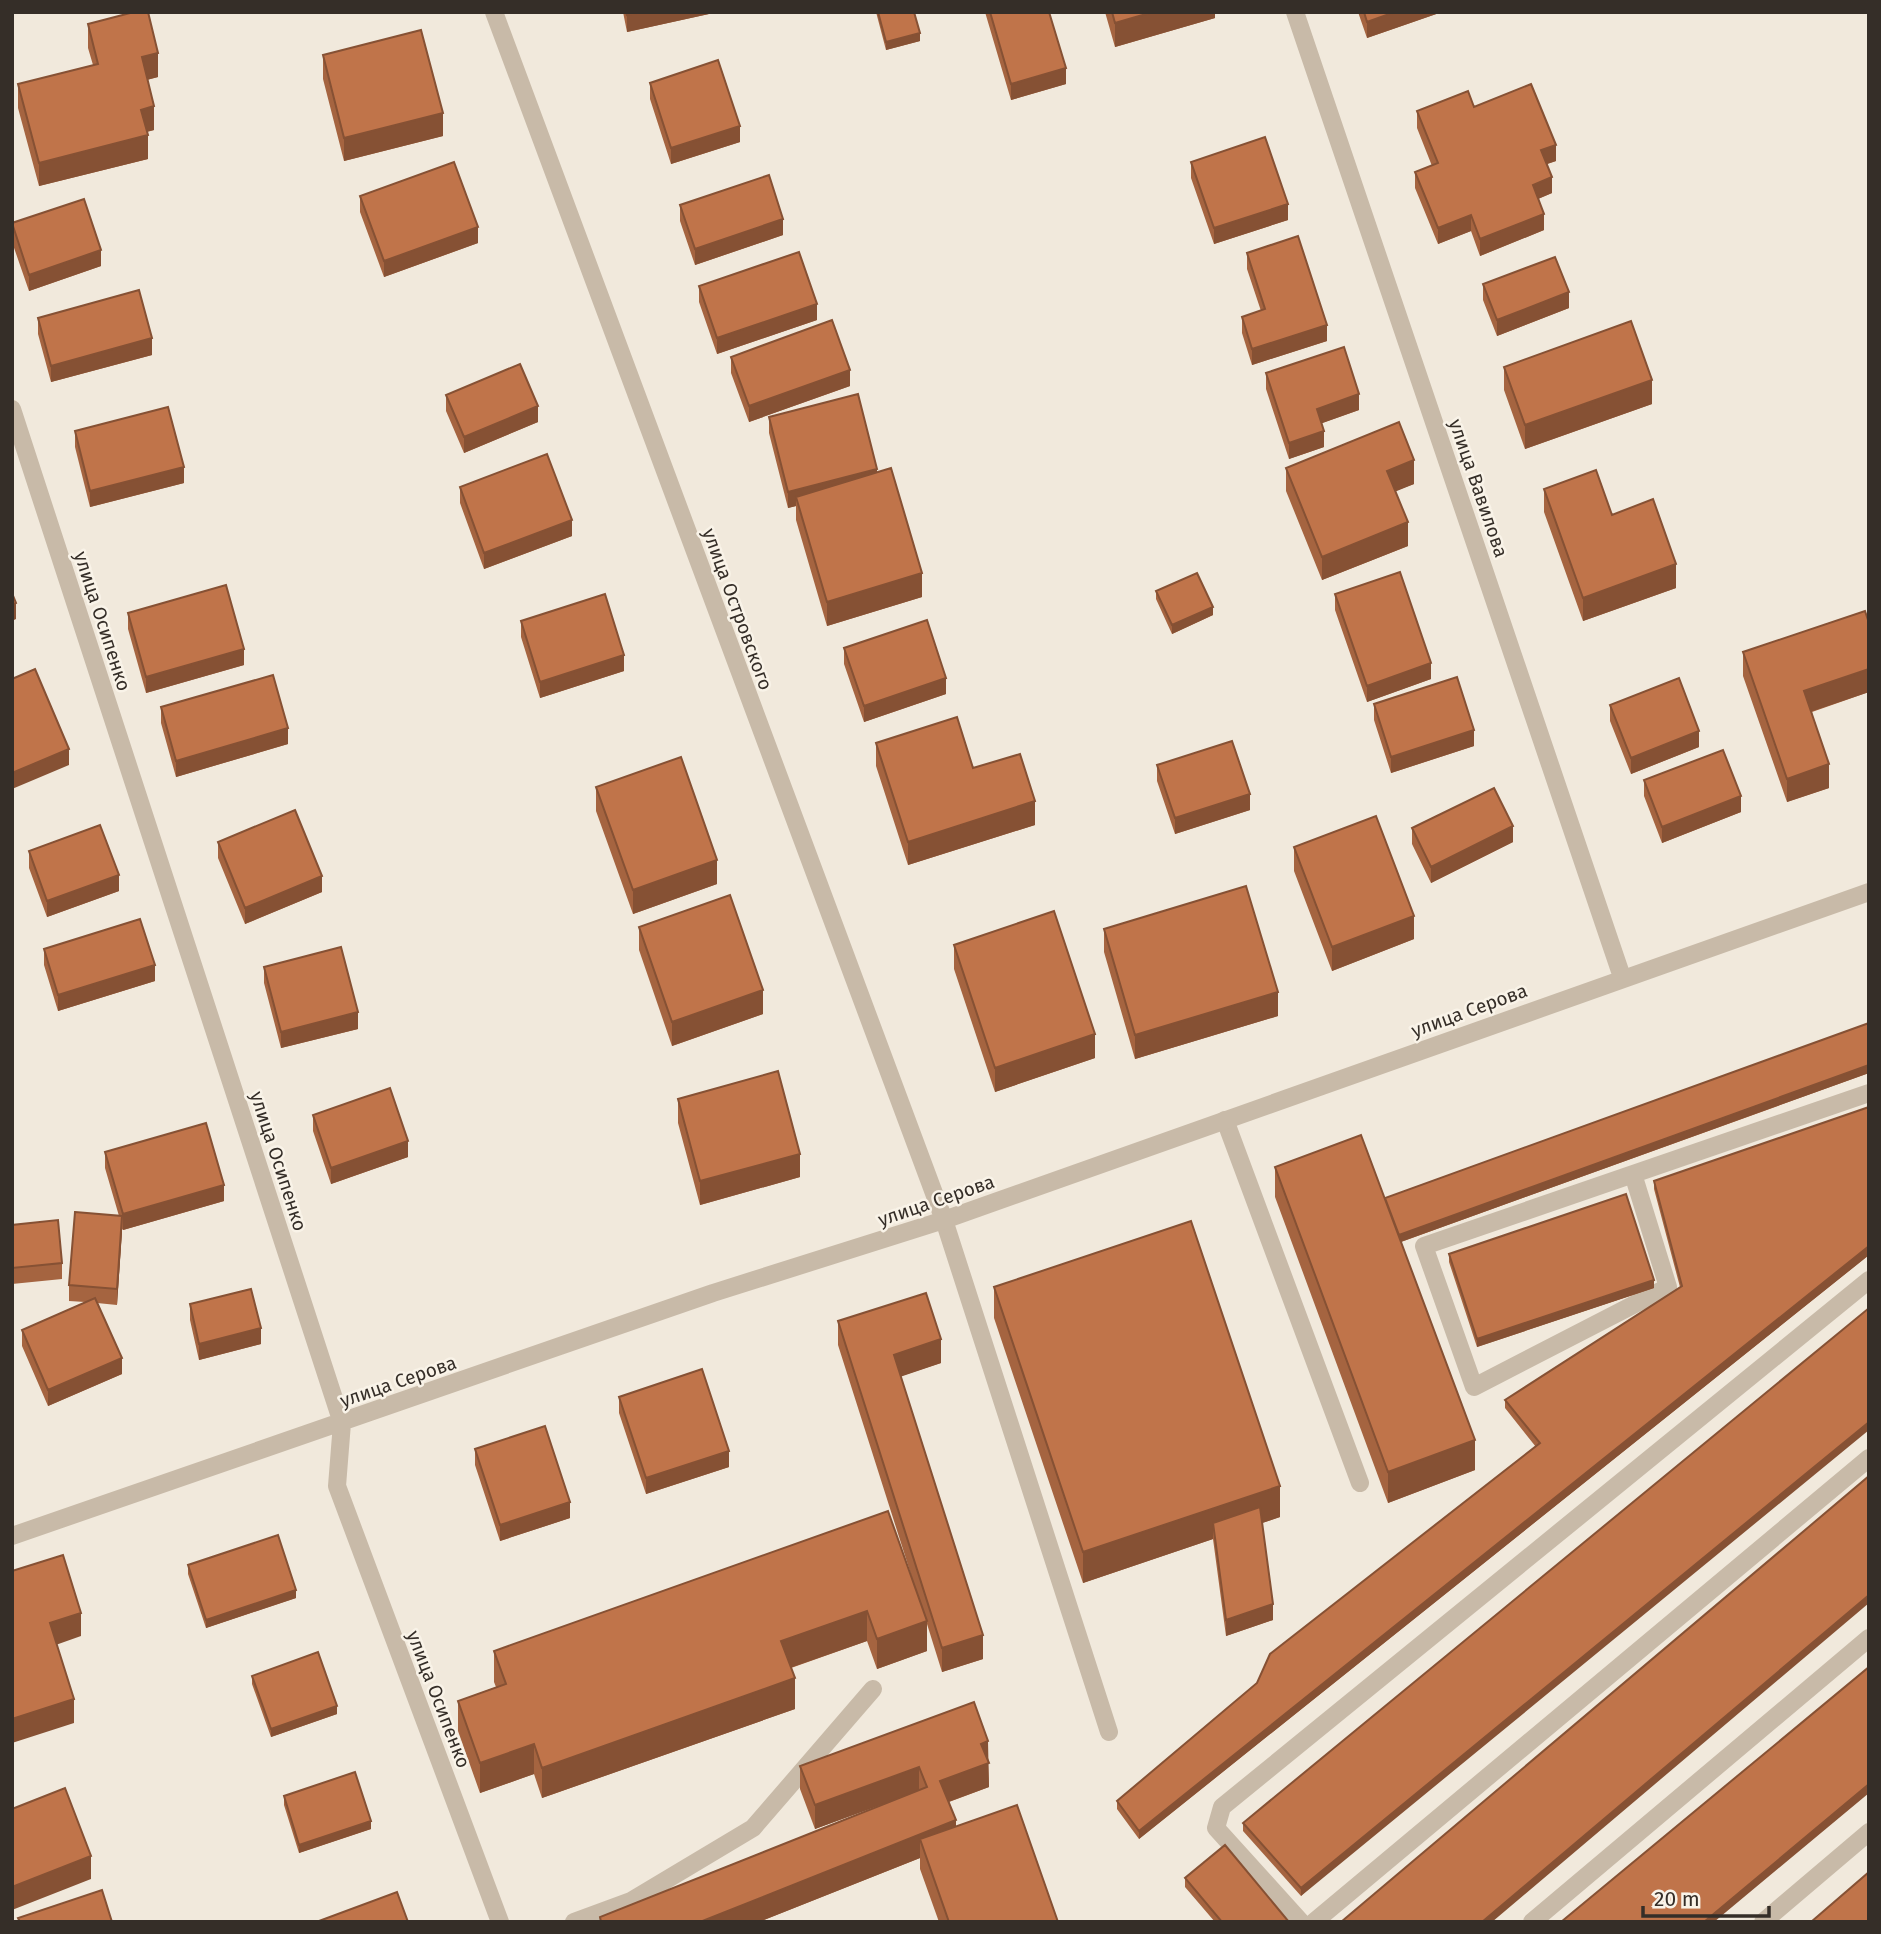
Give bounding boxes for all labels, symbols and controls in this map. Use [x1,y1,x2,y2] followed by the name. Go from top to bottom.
[1444,416,1513,560] street label: улица Вавилова
[698,525,777,693] street label: улица Островского
[69,549,136,694] street label: улица Осипенко
[1408,979,1530,1042] street label: улица Серова
[245,1089,312,1234] street label: улица Осипенко
[875,1170,998,1231] street label: улица Серова
[337,1351,460,1412] street label: улица Серова
[402,1627,475,1771] street label: улица Осипенко
[1643,1874,1769,1918] scale bar
[1654,1886,1700,1912] text: 20 m

